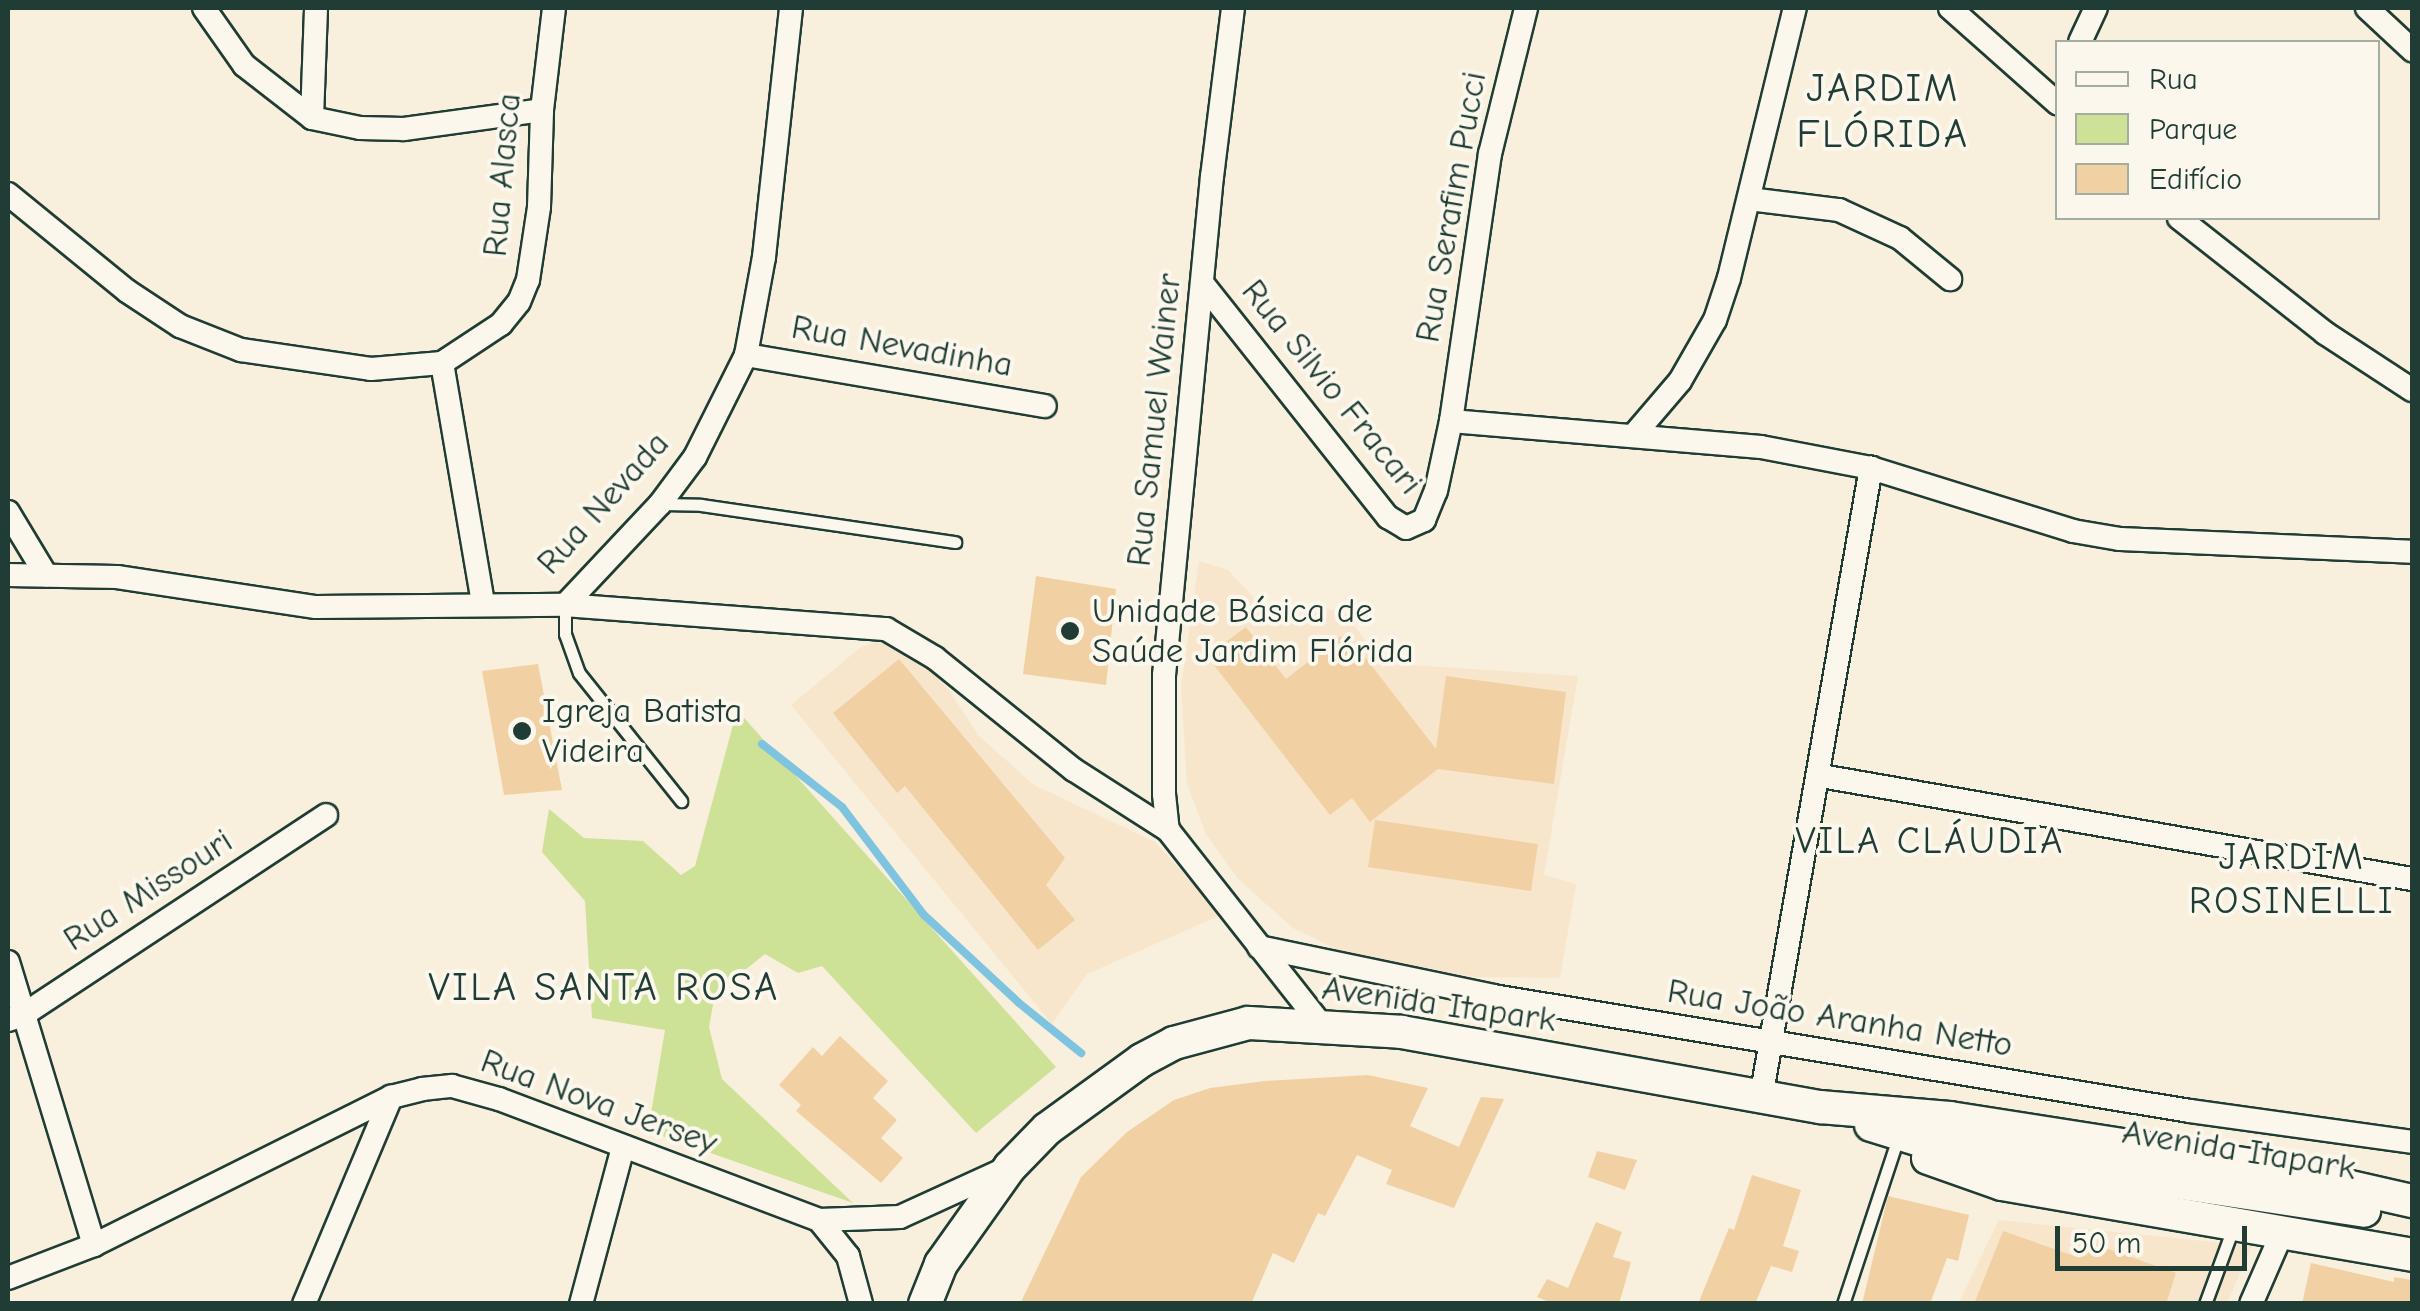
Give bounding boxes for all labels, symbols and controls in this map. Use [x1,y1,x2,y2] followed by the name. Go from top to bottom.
[2055,40,2380,220] legend
[2149,62,2198,97] text: Rua
[1797,64,1969,158] district label: JARDIM FLÓRIDA
[1407,68,1495,346] street label: Rua Serafim Pucci
[474,92,530,258] street label: Rua Alasca
[2149,112,2237,147] text: Parque
[2149,162,2242,197] text: Edifício
[1118,271,1190,569] street label: Rua Samuel Wainer
[1232,271,1432,503] street label: Rua Silvio Fracari
[788,306,1016,386] street label: Rua Nevadinha
[528,423,678,583] street label: Rua Nevada
[1092,590,1414,672] place label: Unidade Básica de Saúde Jardim Flórida
[1057,618,1083,644] marker: Unidade Básica de Saúde Jardim Flórida
[542,690,742,772] place label: Igreja Batista Videira
[511,720,533,742] marker: Igreja Batista Videira
[1795,819,2065,865] district label: VILA CLÁUDIA
[56,820,240,960] street label: Rua Missouri
[2189,835,2395,924] district label: JARDIM ROSINELLI
[428,963,780,1011] district label: VILA SANTA ROSA
[1319,967,1559,1041] street label: Avenida Itapark
[1664,970,2016,1066] street label: Rua João Aranha Netto
[475,1040,723,1164] street label: Rua Nova Jersey
[2119,1111,2359,1189] street label: Avenida Itapark
[2060,1206,2252,1268] scale bar
[2072,1226,2141,1261] text: 50 m

